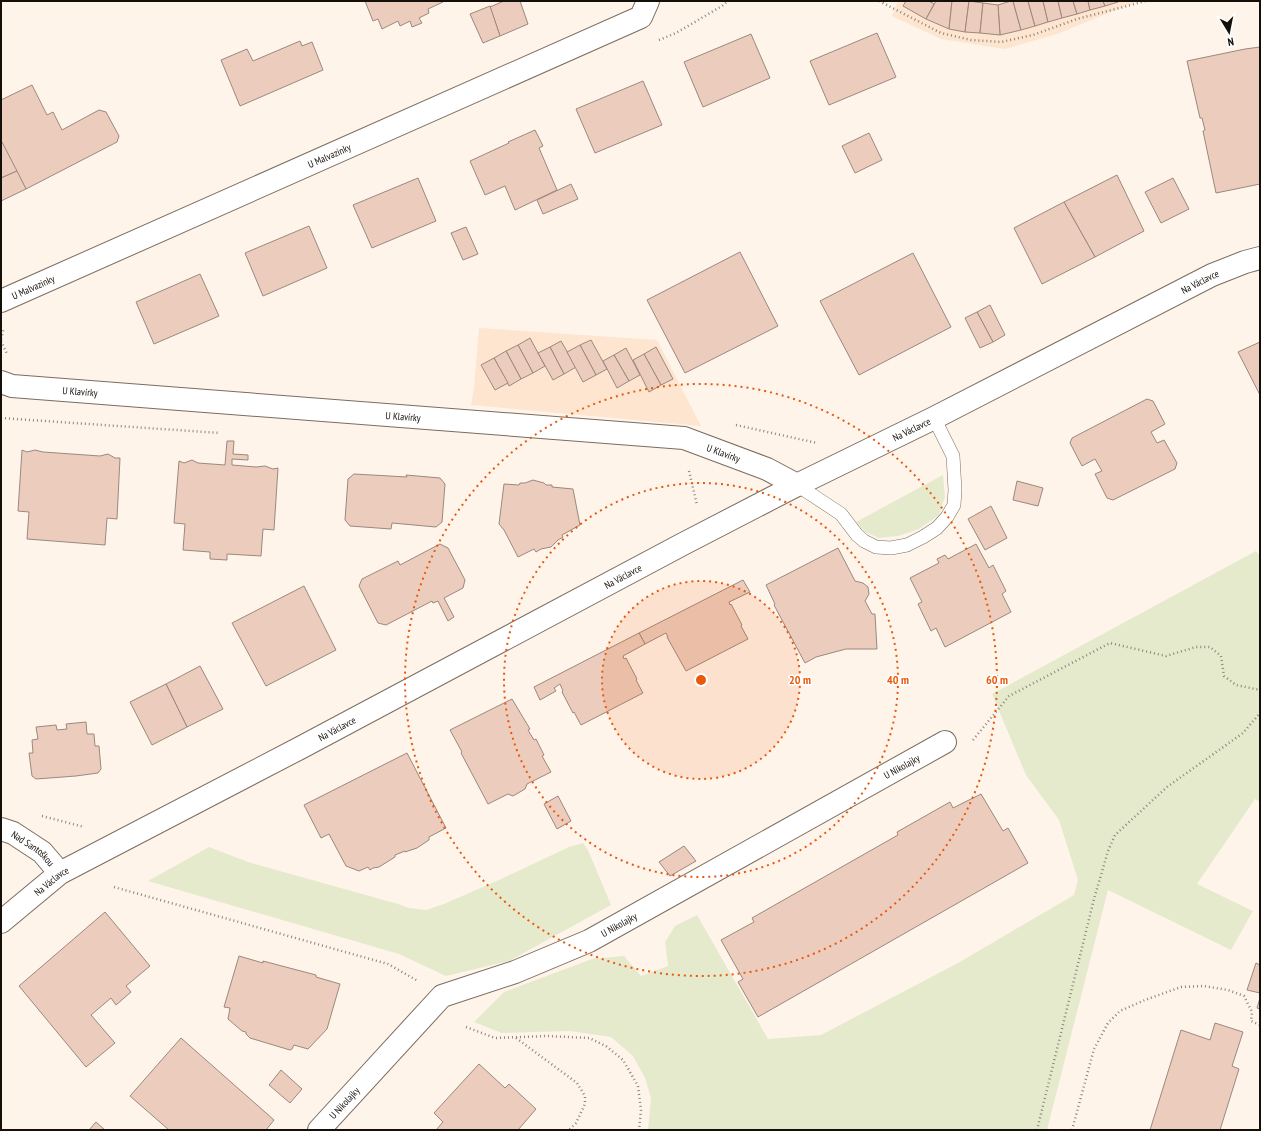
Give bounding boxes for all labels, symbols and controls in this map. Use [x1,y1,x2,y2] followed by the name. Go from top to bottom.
[1209,12,1249,52] north arrow
[1227,34,1235,49] text: N
[306,141,353,171] street label: U Malvazinky
[1179,267,1221,297] street label: Na Václavce
[10,272,57,302] street label: U Malvazinky
[62,384,98,400] street label: U Klavírky
[385,409,421,425] street label: U Klavírky
[890,415,933,444] street label: Na Václavce
[705,441,742,466] street label: U Klavírky
[602,561,644,592] street label: Na Václavce
[789,672,811,687] text: 20 m
[887,672,909,687] text: 40 m
[986,672,1008,687] text: 60 m
[694,673,708,687] centre of rings
[316,714,358,744] street label: Na Václavce
[881,751,922,782] street label: U Nikolajky
[9,828,57,869] street label: Nad Santoškou
[31,864,71,899] street label: Na Václavce
[599,909,639,940] street label: U Nikolajky
[326,1084,363,1122] street label: U Nikolajky

